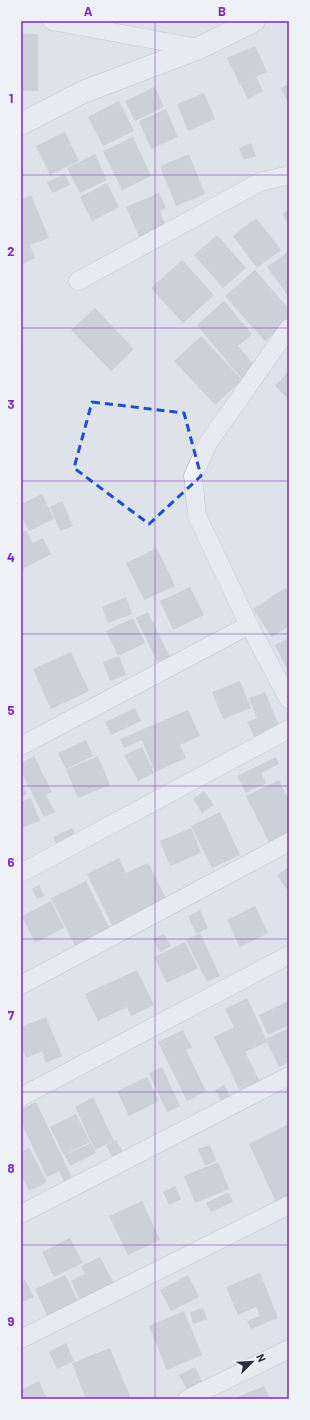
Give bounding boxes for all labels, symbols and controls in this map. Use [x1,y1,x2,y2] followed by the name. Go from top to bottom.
[84,3,93,19] text: A
[218,3,226,19] text: B
[9,90,13,106] text: 1
[7,243,15,259] text: 2
[7,396,15,412] text: 3
[7,549,15,565] text: 4
[7,702,15,718] text: 5
[8,854,15,870] text: 6
[8,1007,15,1023] text: 7
[7,1160,15,1176] text: 8
[8,1313,15,1329] text: 9
[232,1342,272,1382] north arrow
[254,1352,269,1364] text: N

